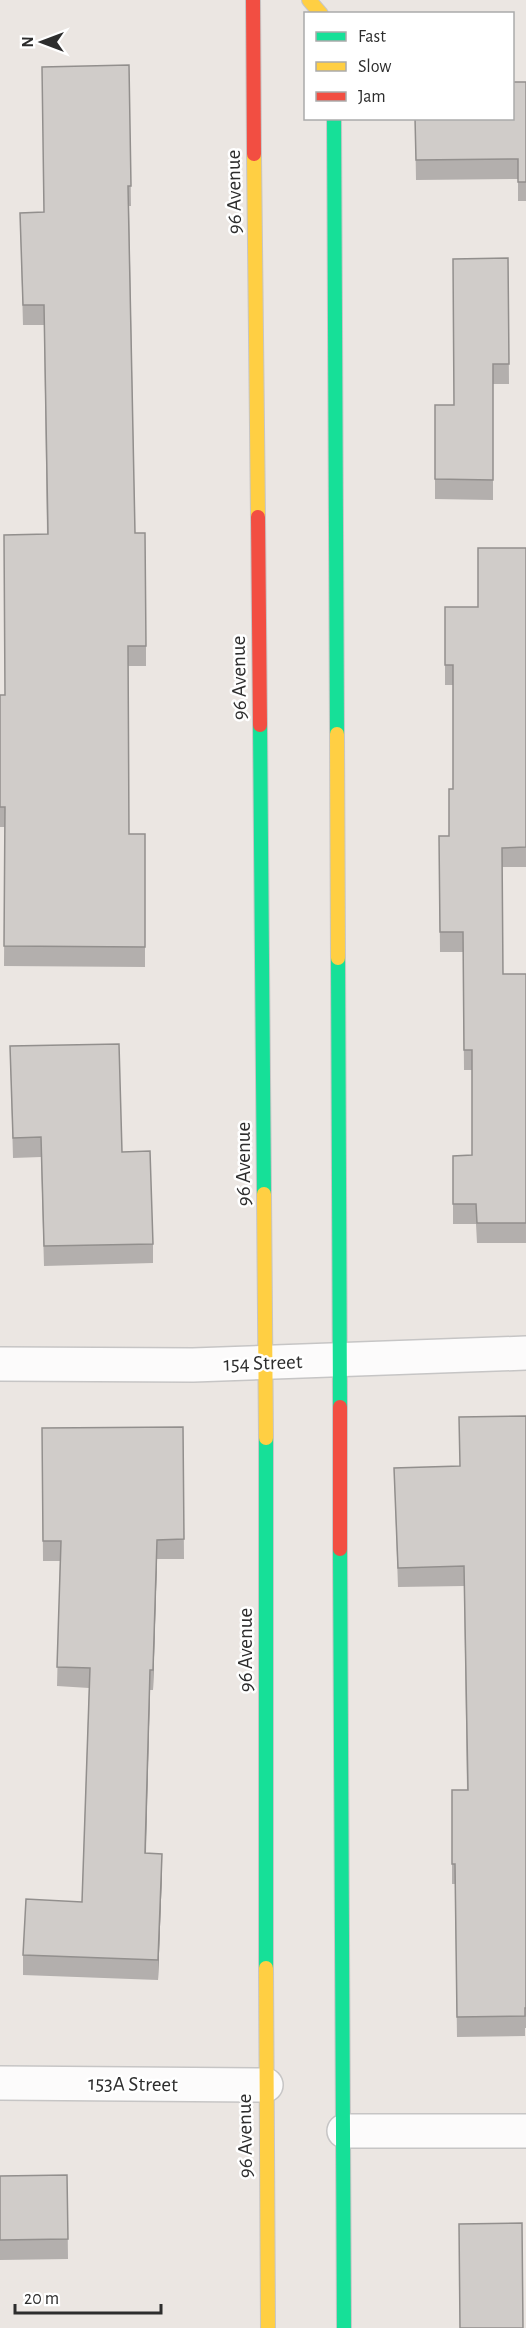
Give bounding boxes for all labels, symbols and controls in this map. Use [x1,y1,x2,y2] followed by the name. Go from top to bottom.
[12,12,72,72] north arrow
[304,12,514,120] legend
[358,28,386,46] text: Fast
[20,36,36,48] text: N
[358,58,391,76] text: Slow
[358,88,386,106] text: Jam
[223,150,245,234] street label: 96 Avenue
[228,636,250,720] street label: 96 Avenue
[233,1122,254,1206] street label: 96 Avenue
[223,1351,303,1375] street label: 154 Street
[235,1608,256,1692] street label: 96 Avenue
[88,2073,178,2095] street label: 153A Street
[234,2094,256,2178] street label: 96 Avenue
[15,2277,160,2315] scale bar
[24,2290,59,2308] text: 20 m

